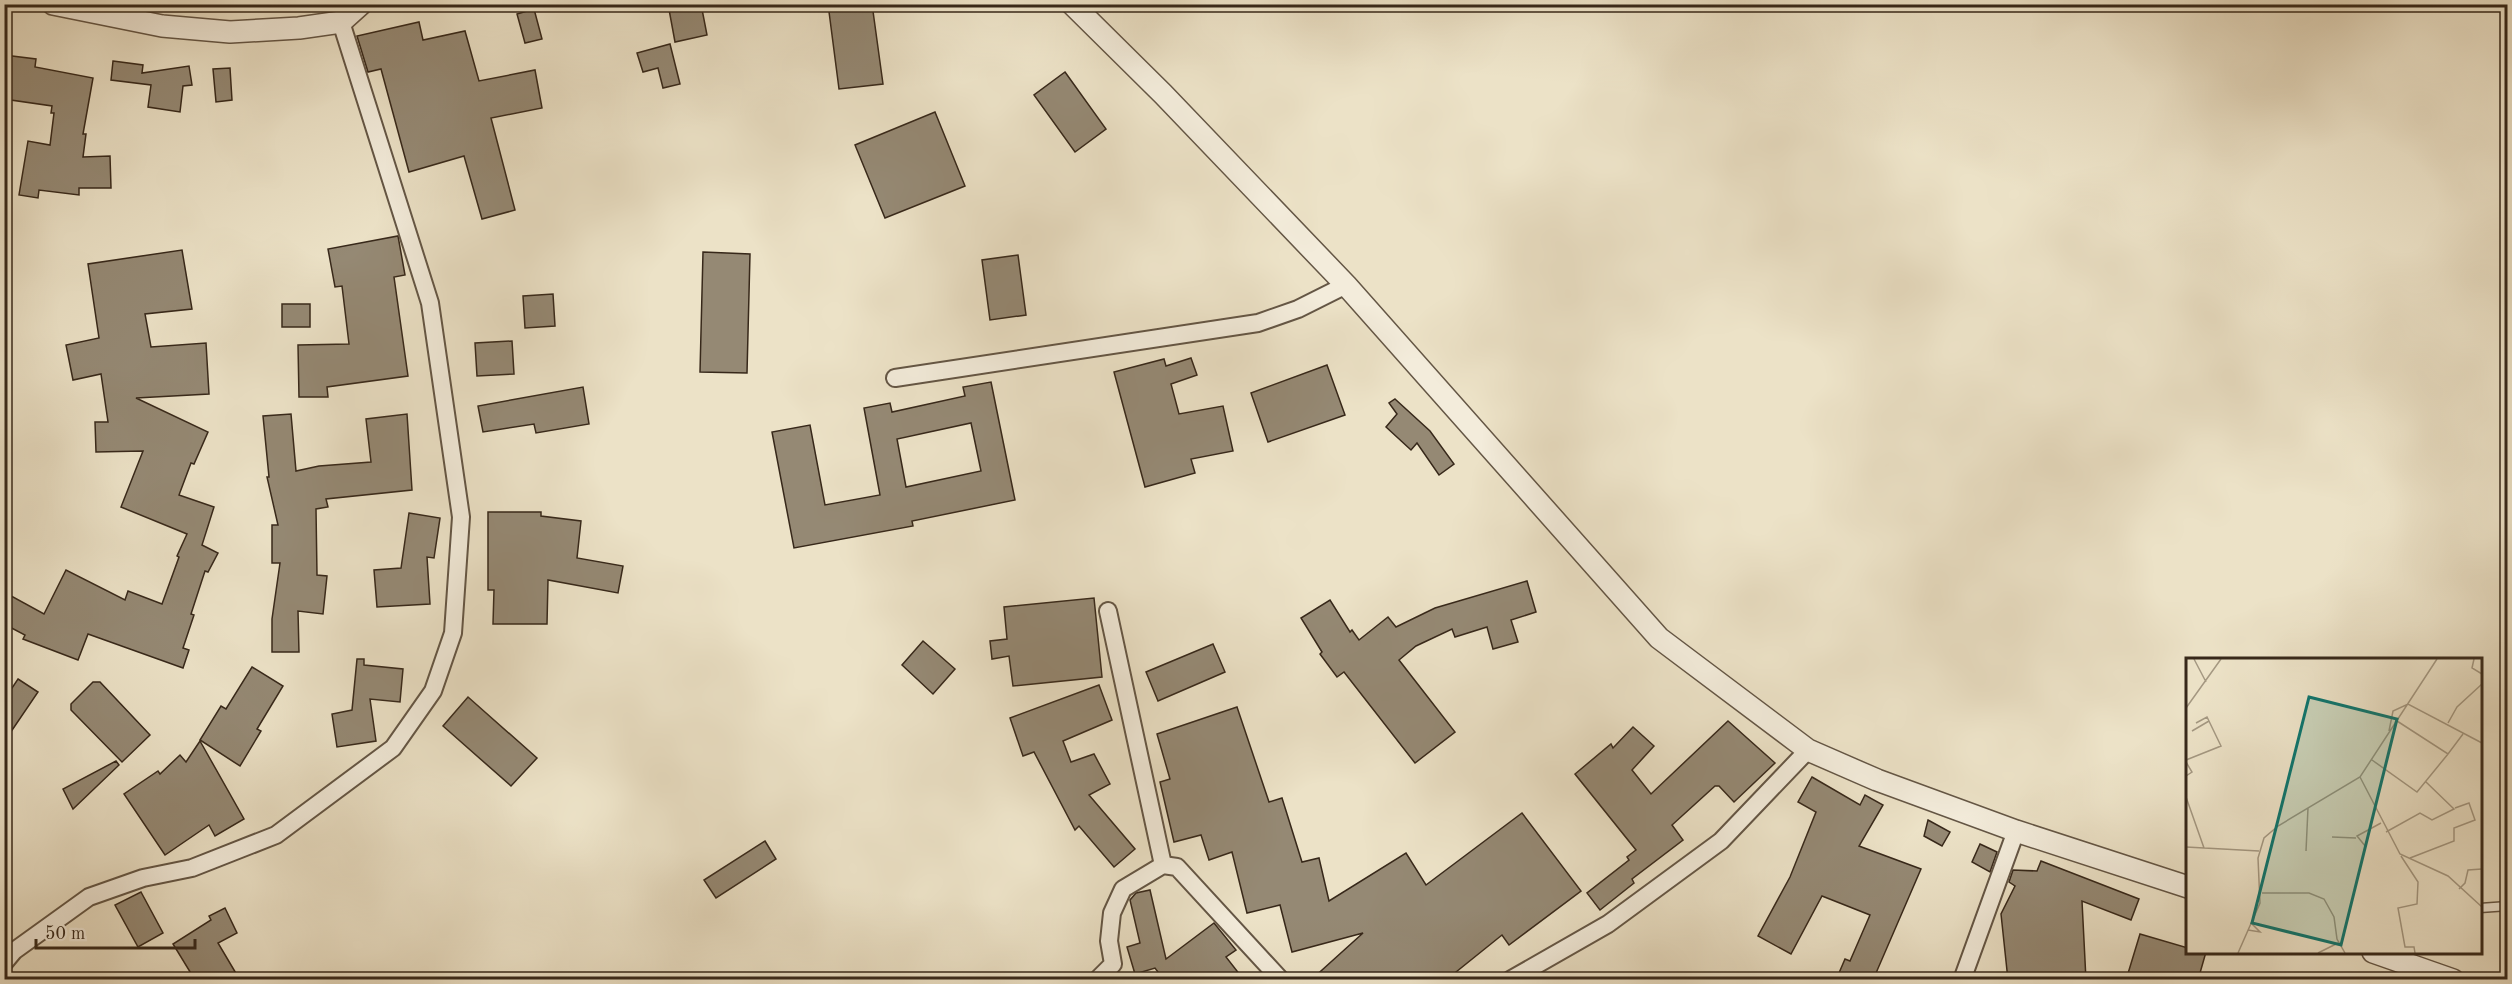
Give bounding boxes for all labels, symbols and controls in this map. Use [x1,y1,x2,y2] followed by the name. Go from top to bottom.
[2186,658,2482,954] inset map
[36,912,195,950] scale bar
[45,925,85,943] text: 50 m

